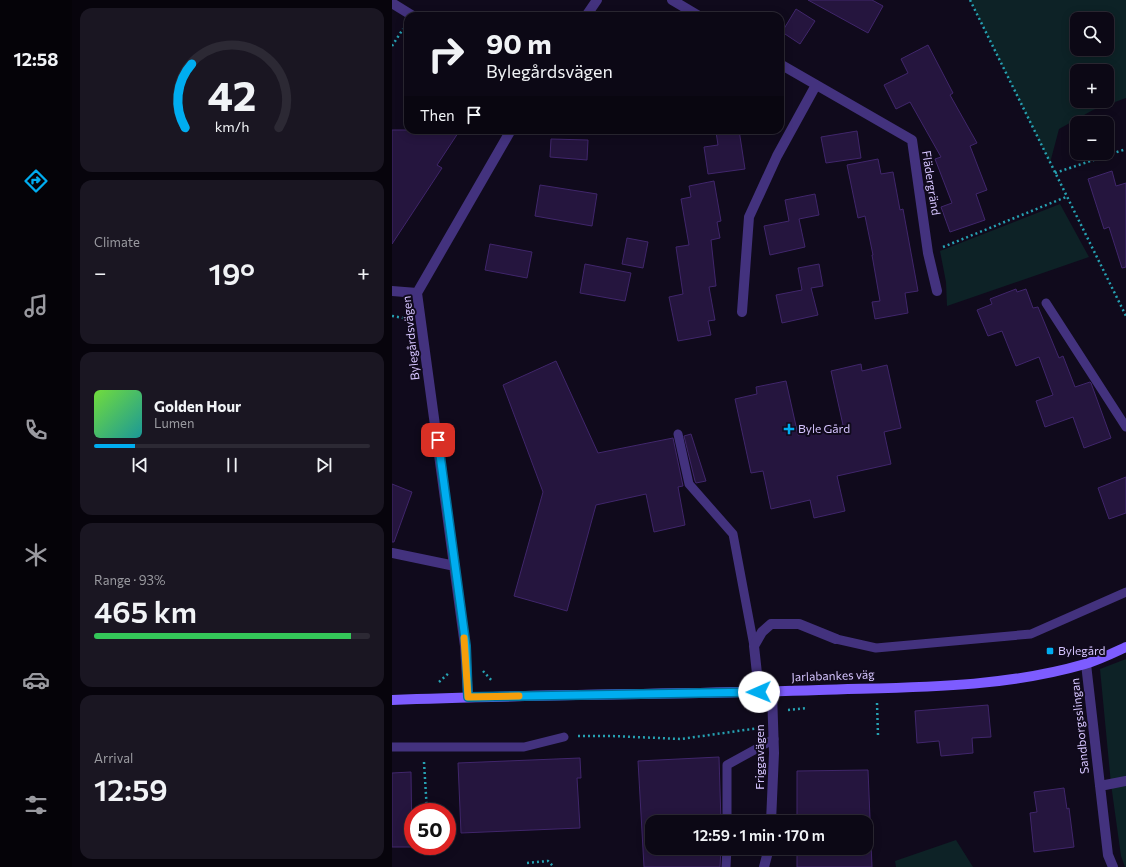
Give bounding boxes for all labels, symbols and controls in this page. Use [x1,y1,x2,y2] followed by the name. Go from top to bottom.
[1070,12,1114,160] map controls
[1070,12,1114,56] button: search
[486,26,552,60] text: 90 m
[420,28,472,80] icon: right
[14,48,58,70] text: 12:58
[486,60,613,82] text: Bylegårdsvägen
[1070,64,1114,108] button: +
[208,69,256,120] text: 42
[463,104,485,126] icon: arrive
[420,106,455,124] text: Then
[215,116,249,134] text: km/h
[1070,116,1114,160] button: −
[920,149,944,216] street label: Flädergränd
[22,167,50,195] icon: directions
[94,234,140,250] text: Climate
[209,254,255,291] text: 19°
[94,259,107,286] text: −
[357,259,370,286] text: +
[22,292,50,320] icon: music
[399,295,421,381] street label: Bylegårdsvägen
[154,397,241,415] text: Golden Hour
[154,415,194,431] text: Lumen
[22,416,50,444] icon: phone
[798,421,850,435] place label: Byle Gård
[421,423,455,457] pin
[783,423,795,435] marker: Byle Gård
[427,429,449,451] icon: arrive
[129,454,151,476] icon: previous
[221,454,243,476] icon: pause
[313,454,335,476] icon: next
[22,541,50,569] icon: climate
[94,572,165,588] text: Range · 93%
[94,592,197,629] text: 465 km
[1058,643,1105,657] place label: Bylegård
[1045,646,1055,656] marker: Bylegård
[22,666,50,694] icon: car
[791,667,875,684] street label: Jarlabankes väg
[738,671,780,713] position arrow
[1067,678,1091,775] street label: Sandborgsslingan
[752,724,766,790] street label: Friggavägen
[94,750,133,766] text: Arrival
[94,770,168,807] text: 12:59
[22,791,50,819] icon: filters
[404,803,456,855] speed limit sign: 50
[693,826,825,844] text: 12:59 · 1 min · 170 m

